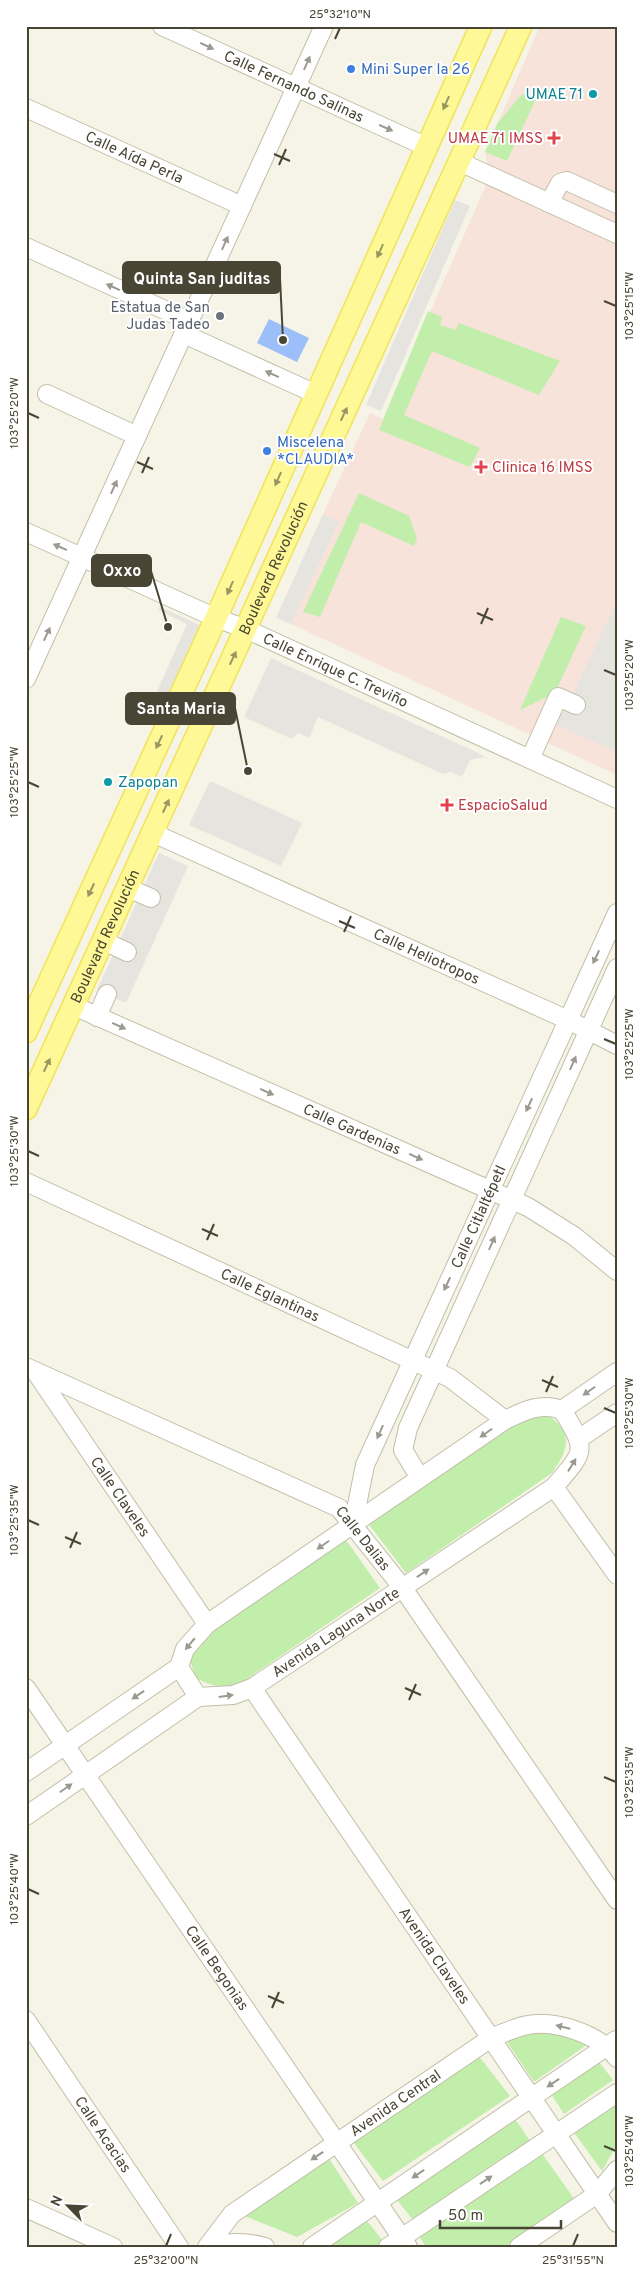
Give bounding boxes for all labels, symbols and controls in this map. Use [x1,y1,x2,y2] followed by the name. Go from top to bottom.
[309,7,371,23] text: 25°32'10"N
[199,42,214,51] one-way arrow
[220,47,366,128] street label: Calle Fernando Salinas
[303,56,311,70] one-way arrow
[361,61,470,80] place label: Mini Super la 26
[345,63,357,75] marker: Mini Super la 26
[525,86,583,105] place label: UMAE 71
[587,88,599,100] marker: UMAE 71
[442,96,450,110] one-way arrow
[379,125,393,133] one-way arrow
[82,128,186,189] street label: Calle Aída Perla
[448,130,543,149] place label: UMAE 71 IMSS
[547,131,561,145] marker: UMAE 71 IMSS
[221,236,229,250] one-way arrow
[376,244,384,258] one-way arrow
[123,262,280,293] callout: Quinta San juditas
[134,270,271,290] text: Quinta San juditas
[622,272,638,340] text: 103°25'15"W
[106,282,120,290] one-way arrow
[110,299,210,335] place label: Estatua de San Judas Tadeo
[214,310,226,322] marker: Estatua de San Judas Tadeo
[265,369,279,377] one-way arrow
[7,377,23,449] text: 103°25'20"W
[340,407,349,422] one-way arrow
[277,434,354,470] place label: Miscelena *CLAUDIA*
[261,445,273,457] marker: Miscelena *CLAUDIA*
[492,459,593,478] place label: Clinica 16 IMSS
[474,460,488,474] marker: Clinica 16 IMSS
[273,472,281,486] one-way arrow
[110,480,118,494] one-way arrow
[236,498,314,638] street label: Boulevard Revolución
[53,543,67,551] one-way arrow
[92,555,151,586] callout: Oxxo
[103,562,141,582] text: Oxxo
[225,581,233,595] one-way arrow
[43,627,51,641] one-way arrow
[259,630,411,713] street label: Calle Enrique C. Treviño
[622,639,638,711] text: 103°25'20"W
[230,651,238,665] one-way arrow
[126,693,235,724] callout: Santa Maria
[136,700,226,720] text: Santa Maria
[155,735,163,749] one-way arrow
[7,746,23,818] text: 103°25'25"W
[118,774,178,793] place label: Zapopan
[102,776,114,788] marker: Zapopan
[458,797,548,816] place label: EspacioSalud
[440,798,454,812] marker: EspacioSalud
[162,799,170,813] one-way arrow
[68,867,145,1007] street label: Boulevard Revolución
[87,883,95,897] one-way arrow
[370,925,482,990] street label: Calle Heliotropos
[592,950,600,964] one-way arrow
[622,1008,638,1080] text: 103°25'25"W
[112,1023,126,1031] one-way arrow
[570,1056,578,1070] one-way arrow
[42,1057,51,1072] one-way arrow
[260,1088,274,1096] one-way arrow
[525,1098,533,1112] one-way arrow
[300,1101,403,1160] street label: Calle Gardenias
[7,1115,23,1187] text: 103°25'30"W
[409,1154,423,1162] one-way arrow
[448,1163,511,1272] street label: Calle Citlaltépetl
[488,1236,496,1250] one-way arrow
[217,1265,322,1327] street label: Calle Eglantinas
[442,1277,450,1291] one-way arrow
[622,1377,638,1449] text: 103°25'30"W
[583,1386,596,1396] one-way arrow
[375,1425,383,1439] one-way arrow
[479,1428,493,1438] one-way arrow
[85,1454,153,1541] street label: Calle Claveles
[567,1458,577,1471] one-way arrow
[7,1484,23,1556] text: 103°25'35"W
[330,1503,394,1575] street label: Calle Dalias
[316,1540,330,1550] one-way arrow
[416,1568,430,1578] one-way arrow
[269,1584,404,1683] street label: Avenida Laguna Norte
[185,1638,196,1650] one-way arrow
[131,1690,145,1700] one-way arrow
[218,1692,234,1700] one-way arrow
[622,1746,638,1818] text: 103°25'35"W
[59,1783,73,1793] one-way arrow
[7,1853,23,1925] text: 103°25'40"W
[394,1904,473,2009] street label: Avenida Claveles
[180,1922,252,2015] street label: Calle Begonias
[556,2023,571,2031] one-way arrow
[347,2067,445,2142] street label: Avenida Central
[546,2078,560,2088] one-way arrow
[69,2093,134,2177] street label: Calle Acacias
[622,2115,638,2187] text: 103°25'40"W
[310,2151,324,2161] one-way arrow
[411,2169,425,2179] one-way arrow
[479,2175,493,2185] one-way arrow
[42,2180,92,2230] north arrow
[48,2193,67,2209] text: N
[440,2198,562,2230] scale bar
[448,2207,483,2226] text: 50 m
[133,2253,199,2269] text: 25°32'00"N
[542,2253,604,2269] text: 25°31'55"N

